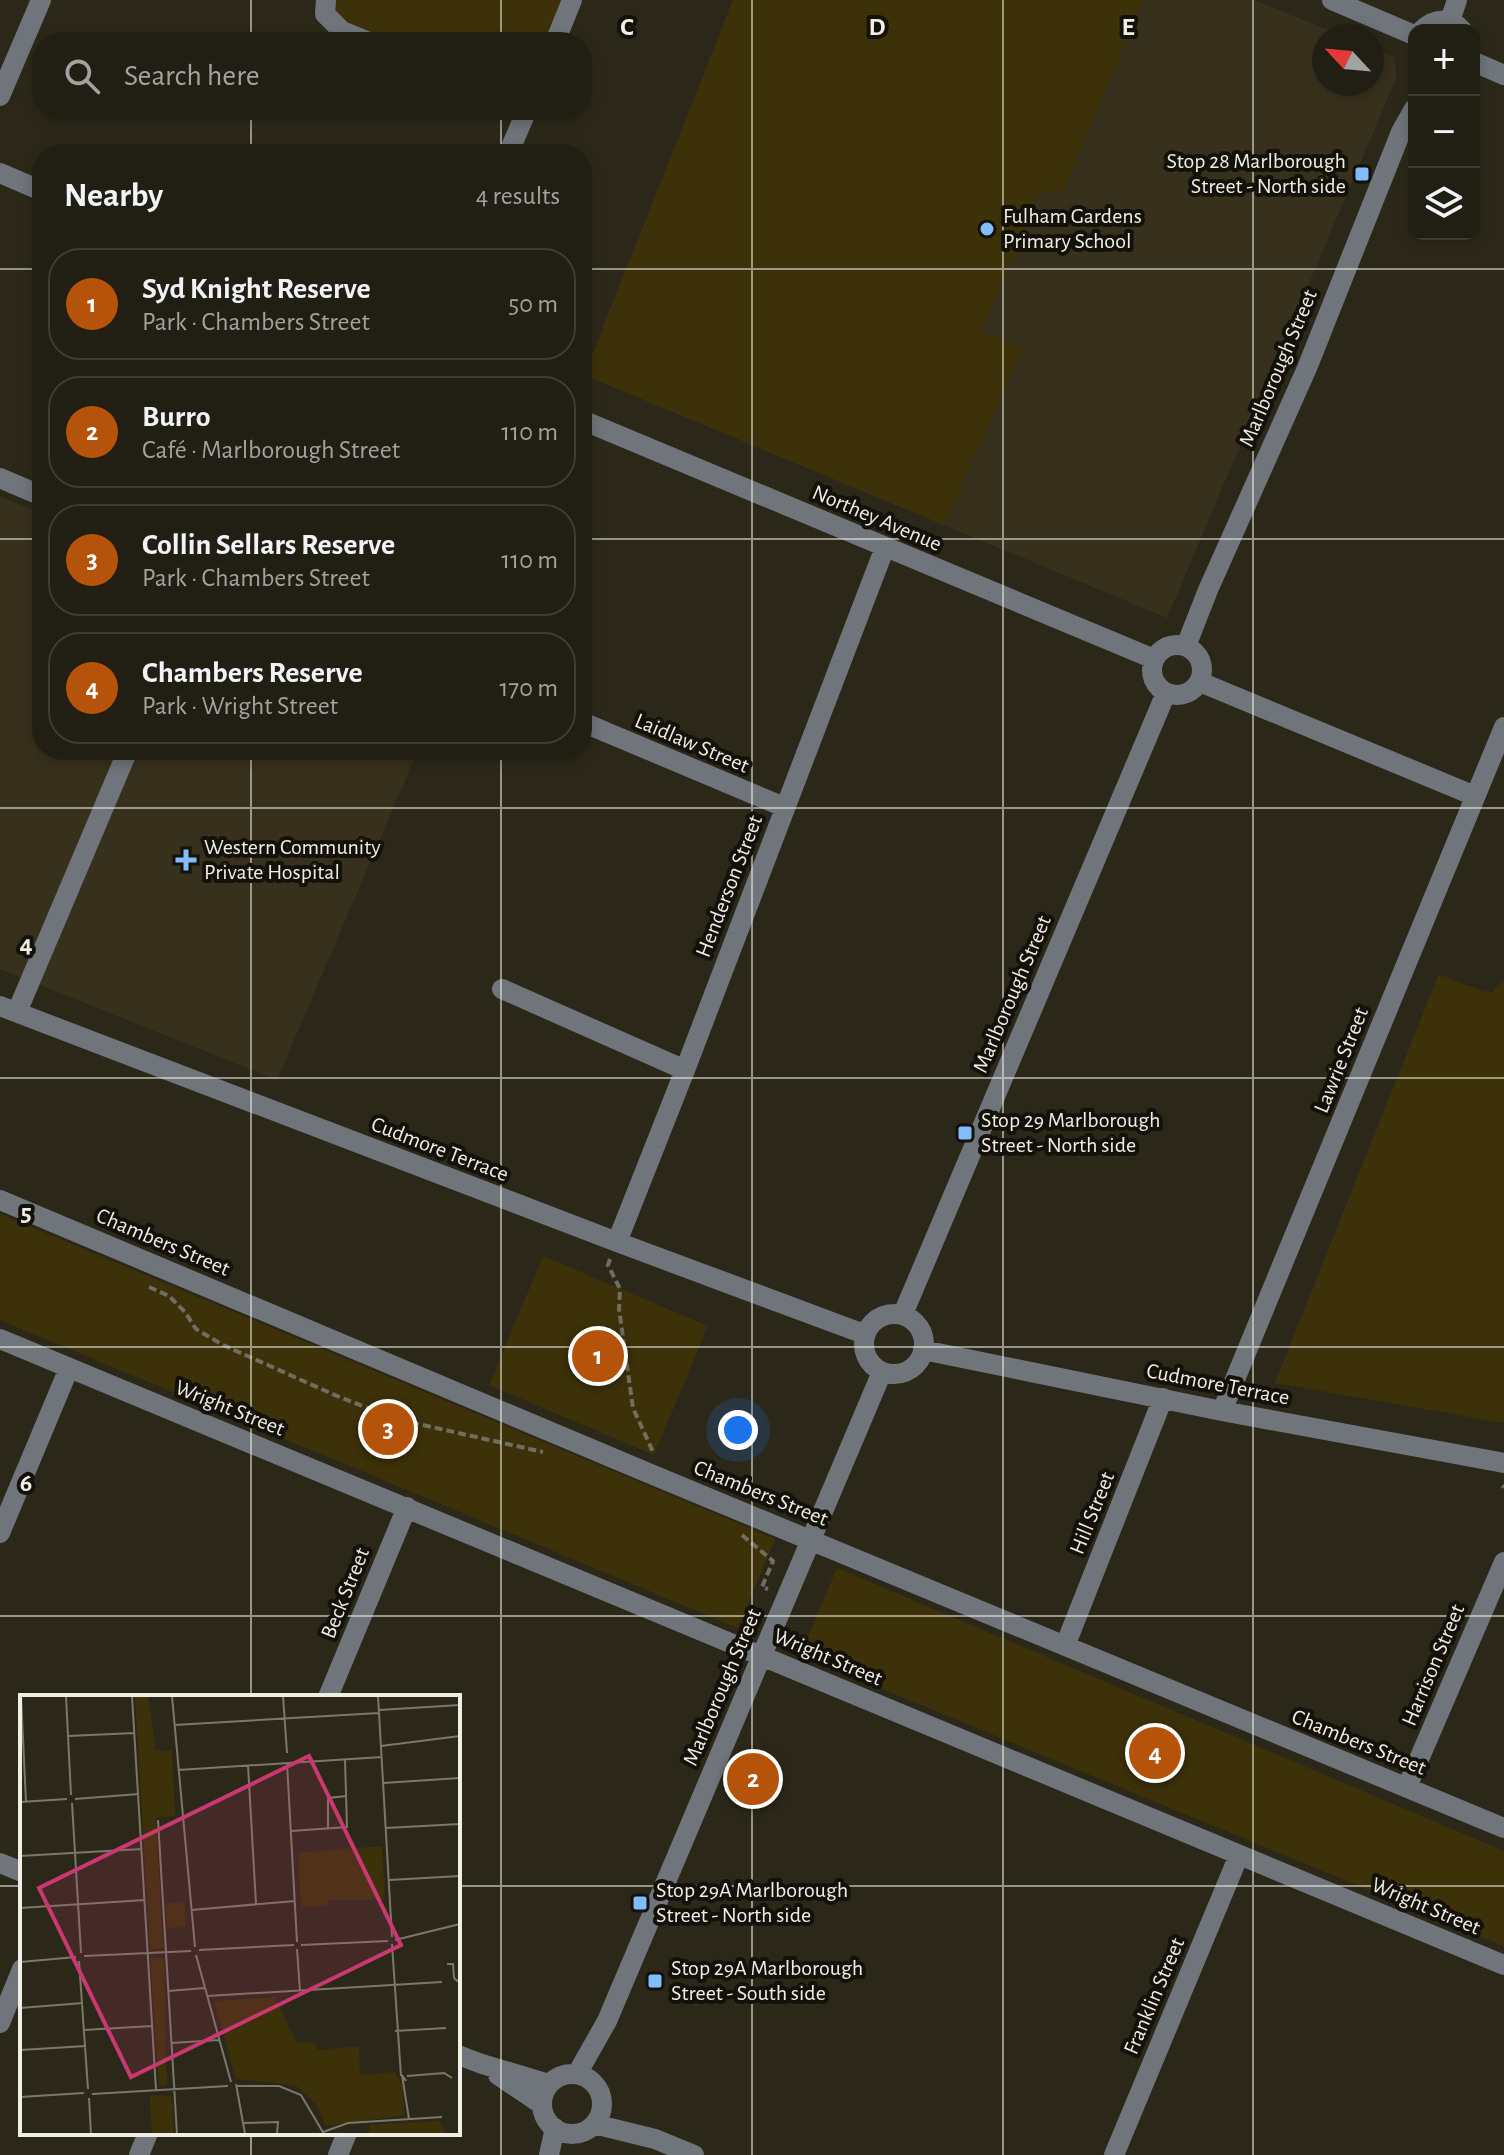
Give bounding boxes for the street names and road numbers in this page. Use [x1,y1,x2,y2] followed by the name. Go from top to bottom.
[1235,286,1321,450] street label: Marlborough Street
[809,481,945,555] street label: Northey Avenue
[632,709,752,777] street label: Laidlaw Street
[692,812,766,960] street label: Henderson Street
[969,912,1055,1076] street label: Marlborough Street
[1310,1004,1372,1116] street label: Lawrie Street
[368,1113,512,1185] street label: Cudmore Terrace
[93,1204,233,1280] street label: Chambers Street
[1145,1359,1291,1409] street label: Cudmore Terrace
[172,1376,288,1440] street label: Wright Street
[691,1456,831,1530] street label: Chambers Street
[1066,1469,1118,1557] street label: Hill Street
[317,1545,373,1641] street label: Beck Street
[1398,1601,1468,1729] street label: Harrison Street
[679,1605,765,1769] street label: Marlborough Street
[770,1624,886,1690] street label: Wright Street
[1289,1705,1429,1779] street label: Chambers Street
[1368,1873,1484,1939] street label: Wright Street
[1120,1934,1188,2058] street label: Franklin Street

